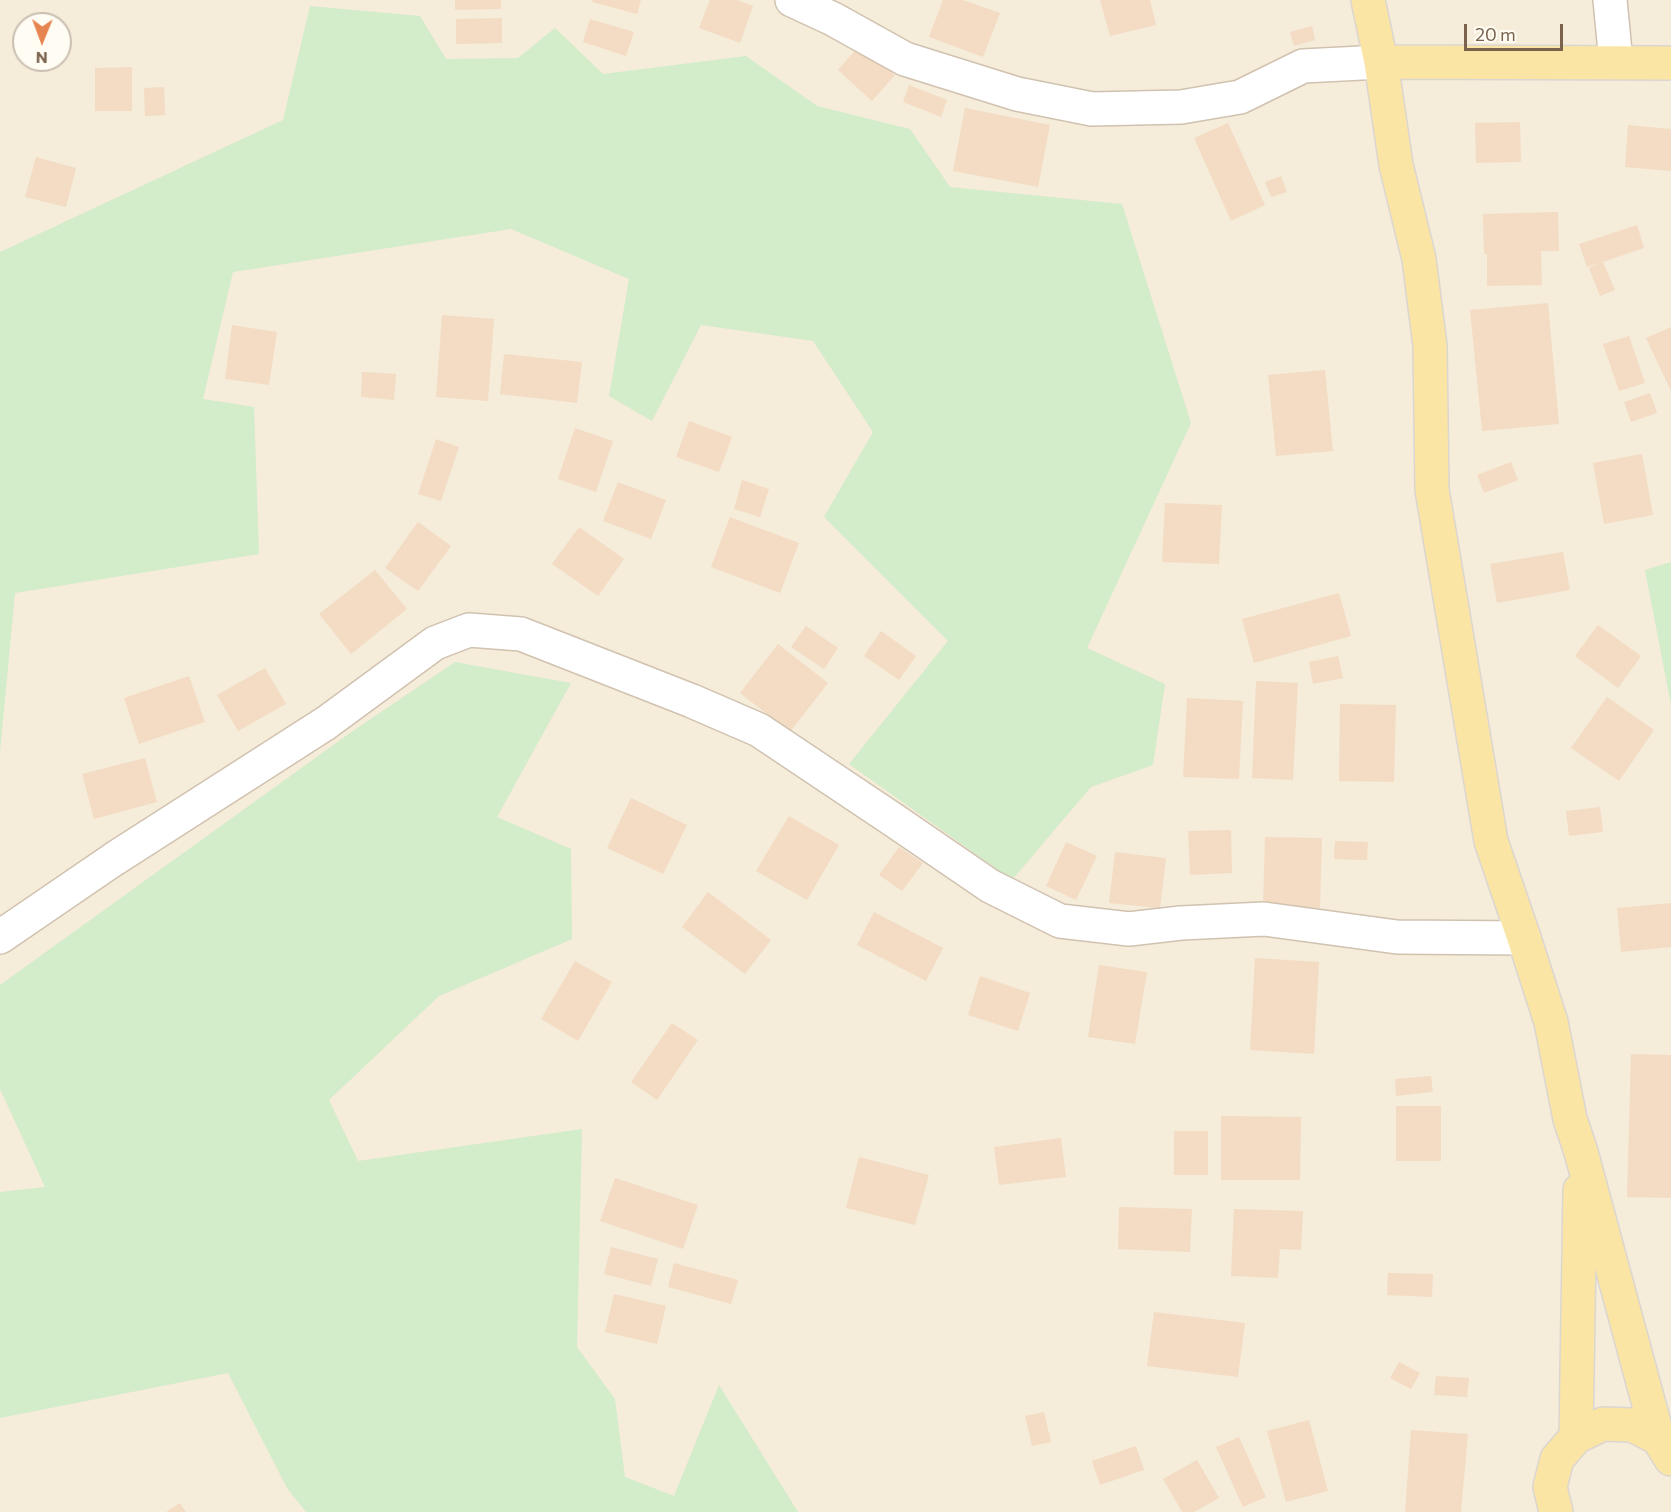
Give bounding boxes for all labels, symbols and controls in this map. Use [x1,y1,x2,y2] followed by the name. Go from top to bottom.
[12,12,72,72] north arrow
[1467,12,1566,50] scale bar
[1475,23,1516,45] text: 20 m
[36,49,48,68] text: N

